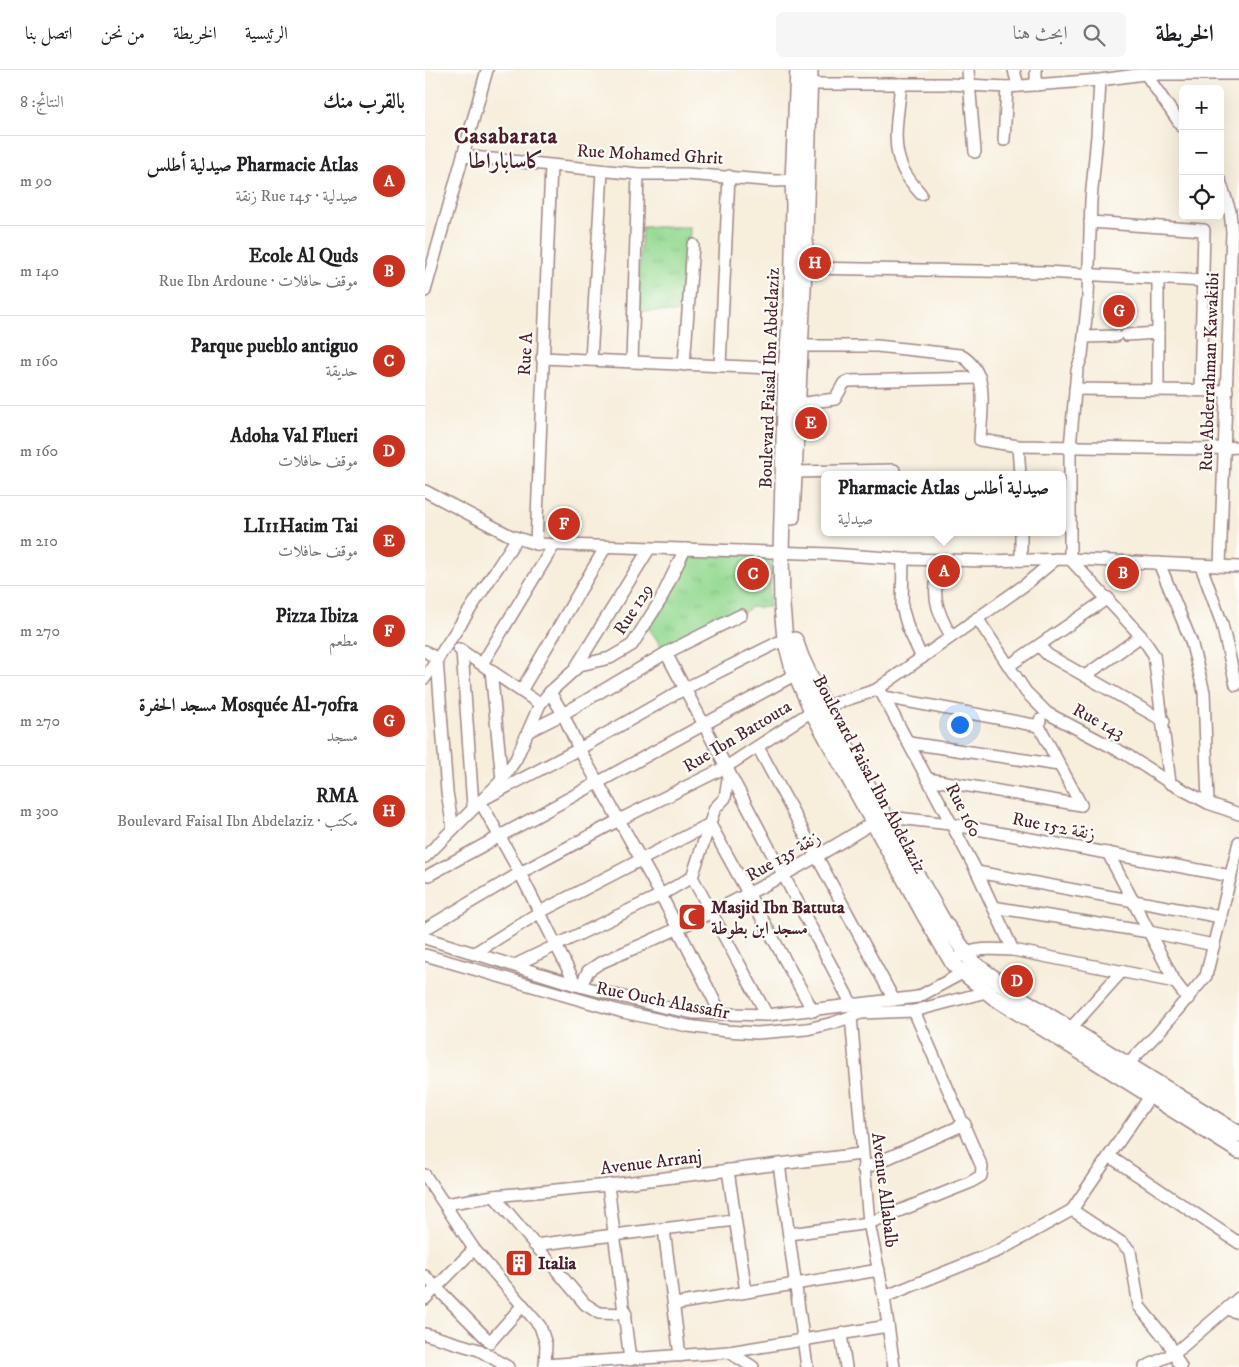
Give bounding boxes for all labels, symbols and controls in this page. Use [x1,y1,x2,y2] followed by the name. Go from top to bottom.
[776,12,1126,57] search box
[1156,19,1214,49] text: الخريطة
[1080,21,1108,49] icon: search
[1013,22,1068,45] text: ابحث هنا
[25,23,72,45] text: اتصل بنا
[100,23,145,45] text: من نحن
[173,23,217,45] text: الخريطة
[245,23,288,45] text: الرئيسية
[1179,85,1224,220] map controls
[1179,85,1224,130] button: +
[323,89,405,115] text: بالقرب منك
[20,92,64,112] text: النتائج: 8
[454,123,558,175] district label: Casabarata كاساباراطا
[1179,130,1224,175] button: −
[576,140,724,170] street label: Rue Mohamed Ghrit
[147,154,358,177] text: Pharmacie Atlas صيدلية أطلس
[20,171,52,191] text: 90 m
[384,171,394,191] text: A
[1179,175,1224,220] button: locate
[236,186,358,206] text: صيدلية · Rue 145 زنقة
[799,244,831,282] pin: H
[249,245,358,268] text: Ecole Al Quds
[20,261,59,281] text: 140 m
[384,261,394,281] text: B
[755,267,785,489] street label: Boulevard Faisal Ibn Abdelaziz
[159,271,358,291] text: موقف حافلات · Rue Ibn Ardoune
[1196,272,1224,472] street label: Rue Abderrahman Kawakibi
[1103,292,1135,330] pin: G
[514,331,538,376] street label: Rue A
[190,335,358,358] text: Parque pueblo antiguo
[20,351,58,371] text: 160 m
[384,351,394,371] text: C
[326,361,358,381] text: حديقة
[795,404,827,442] pin: E
[230,425,358,448] text: Adoha Val Flueri
[20,441,58,461] text: 160 m
[383,441,395,461] text: D
[278,451,358,471] text: موقف حافلات
[821,471,1066,536] popup
[838,477,1049,500] text: Pharmacie Atlas صيدلية أطلس
[548,505,580,543] pin: F
[838,509,873,529] text: صيدلية
[243,515,358,538] text: LI11Hatim Tai
[20,531,58,551] text: 210 m
[383,531,395,551] text: E
[278,541,358,561] text: موقف حافلات
[928,552,960,590] pin: A
[1107,554,1139,592] pin: B
[737,555,769,593] pin: C
[609,580,658,639] street label: Rue 129
[276,605,358,628] text: Pizza Ibiza
[20,621,60,641] text: 270 m
[384,621,394,641] text: F
[329,631,358,651] text: مطعم
[808,672,931,877] street label: Boulevard Faisal Ibn Abdelaziz
[139,694,358,717] text: Mosquée Al-7ofra مسجد الحفرة
[679,696,796,778] street label: Rue Ibn Battouta
[1069,699,1128,745] street label: Rue 143
[20,711,60,731] text: 270 m
[383,711,395,731] text: G
[947,712,973,738] your location
[327,726,358,746] text: مسجد
[940,780,986,841] street label: Rue 160
[316,785,358,808] text: RMA
[20,801,59,821] text: 300 m
[382,801,396,821] text: H
[1010,808,1097,846] street label: Rue 152 زنقة
[117,811,358,831] text: مكتب · Boulevard Faisal Ibn Abdelaziz
[742,827,825,887] street label: Rue 135 زنقة
[711,897,845,940] place label: Masjid Ibn Battuta مسجد ابن بطوطة
[677,902,707,932] mosque icon: Masjid Ibn Battuta مسجد ابن بطوطة
[1001,962,1033,1000] pin: D
[594,977,732,1025] street label: Rue Ouch Alassafir
[866,1131,902,1249] street label: Avenue Allabalb
[599,1146,703,1180] street label: Avenue Arranj
[504,1248,534,1278] building icon: Italia
[538,1253,577,1275] place label: Italia

